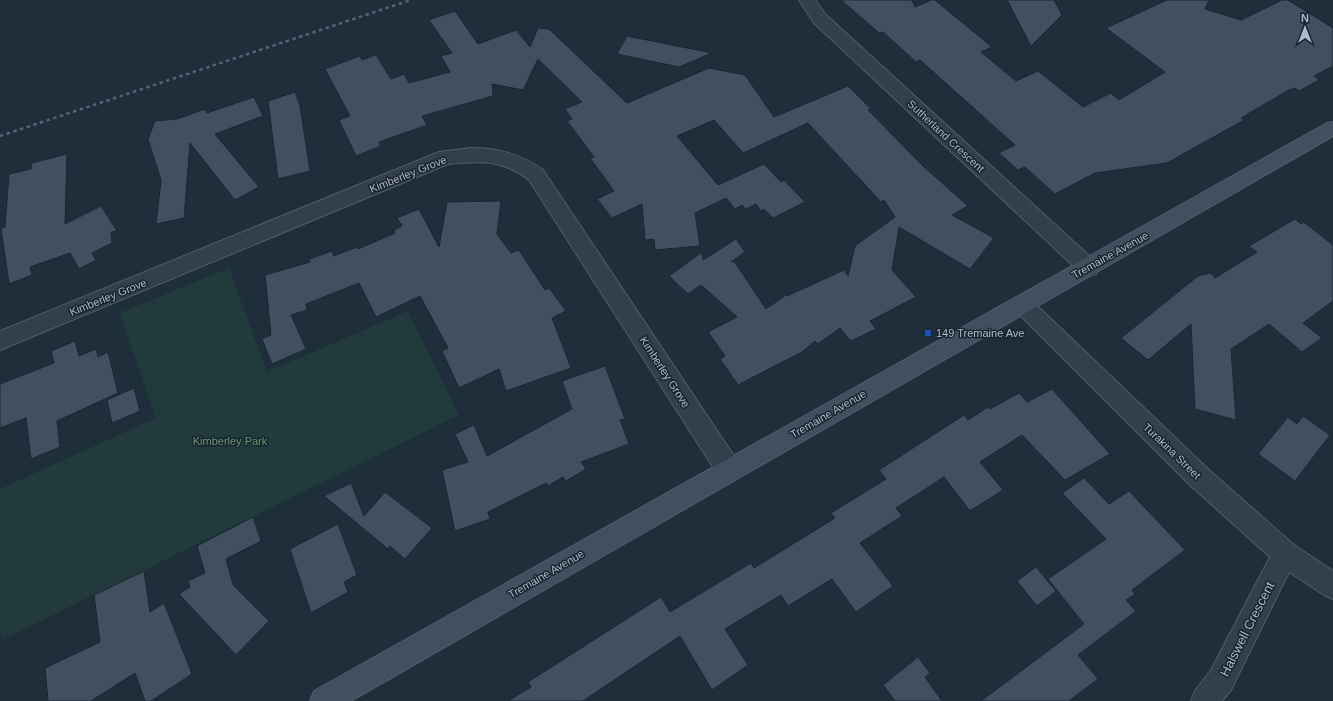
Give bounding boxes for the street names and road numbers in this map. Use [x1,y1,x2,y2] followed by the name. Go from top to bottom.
[905,97,987,175] street label: Sutherland Crescent
[368,153,448,195] street label: Kimberley Grove
[1070,229,1150,281] street label: Tremaine Avenue
[68,276,148,318] street label: Kimberley Grove
[638,334,692,410] street label: Kimberley Grove
[788,387,868,441] street label: Tremaine Avenue
[1141,421,1203,481] street label: Turakina Street
[506,547,586,601] street label: Tremaine Avenue
[1217,579,1277,679] street label: Halswell Crescent

